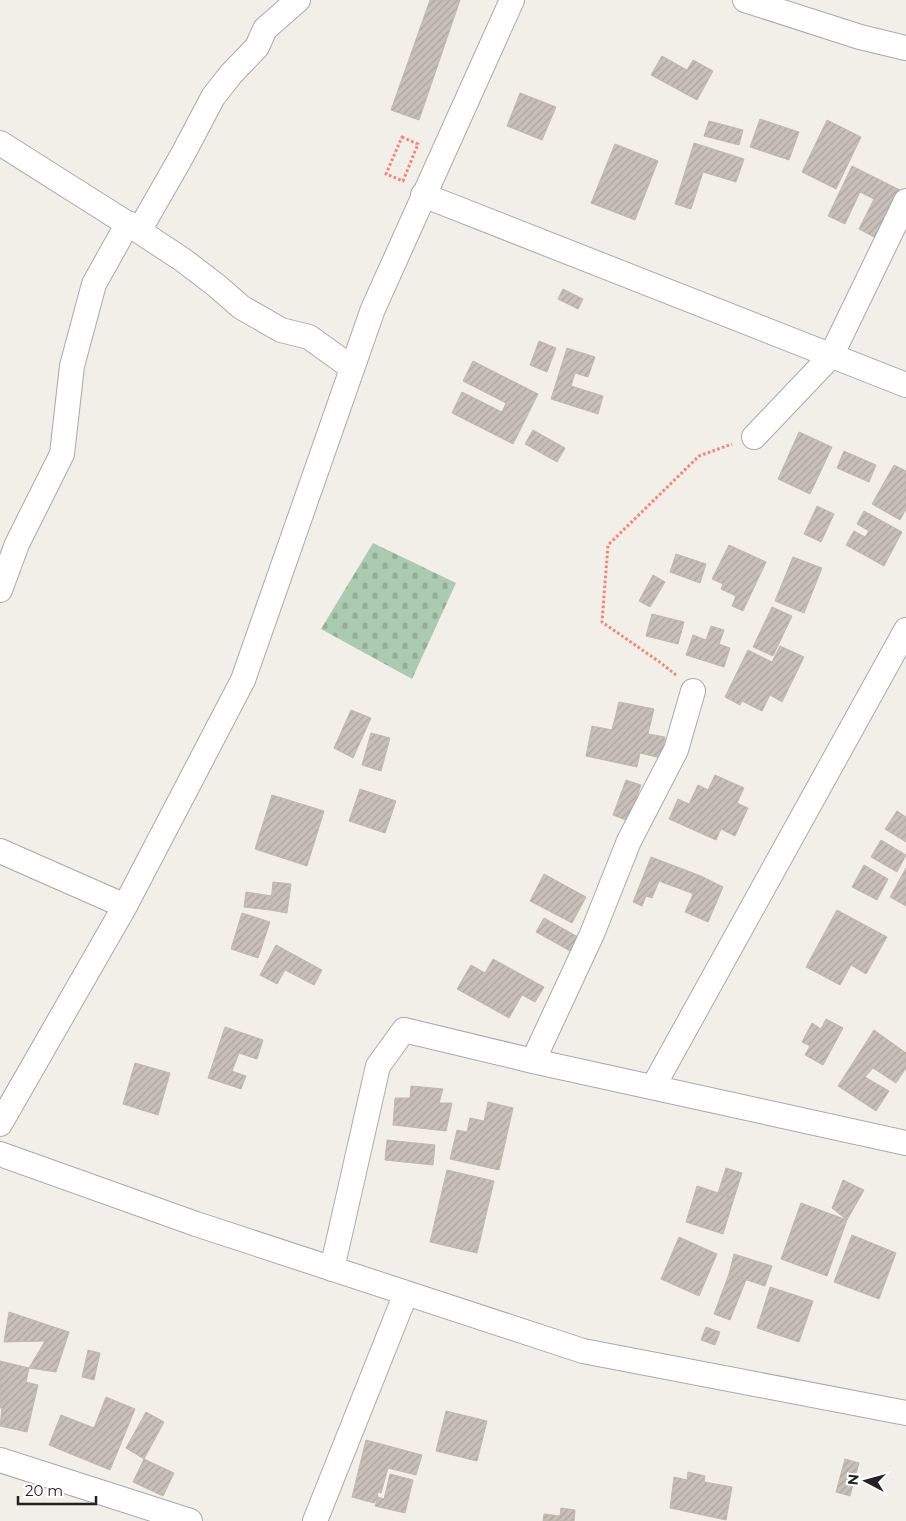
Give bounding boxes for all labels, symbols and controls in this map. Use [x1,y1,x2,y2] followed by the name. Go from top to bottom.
[841,1456,891,1506] north arrow
[844,1473,863,1486] text: N
[18,1474,95,1506] scale bar
[25,1481,63,1500] text: 20 m

